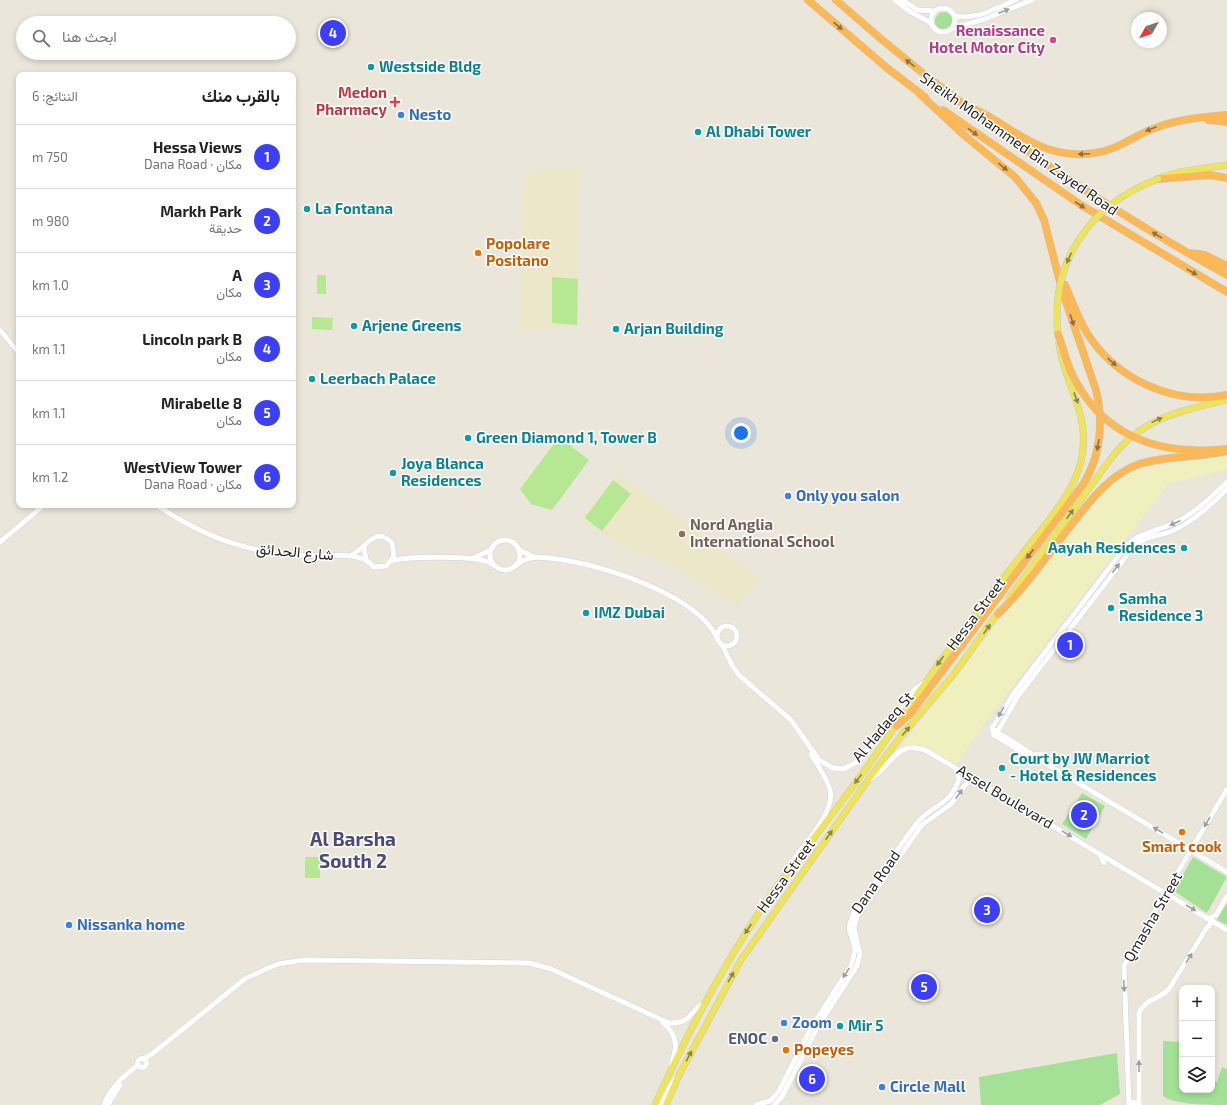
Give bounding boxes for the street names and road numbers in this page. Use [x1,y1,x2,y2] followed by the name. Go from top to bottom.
[917,68,1122,219] street label: Sheikh Mohammed Bin Zayed Road
[255,539,335,566] street label: شارع الحدائق
[942,573,1009,653] street label: Hessa Street
[848,687,917,765] street label: Al Hadaeq St
[954,760,1057,832] street label: Assel Boulevard
[752,835,818,916] street label: Hessa Street
[847,846,904,917] street label: Dana Road
[1119,868,1186,965] street label: Qmasha Street

